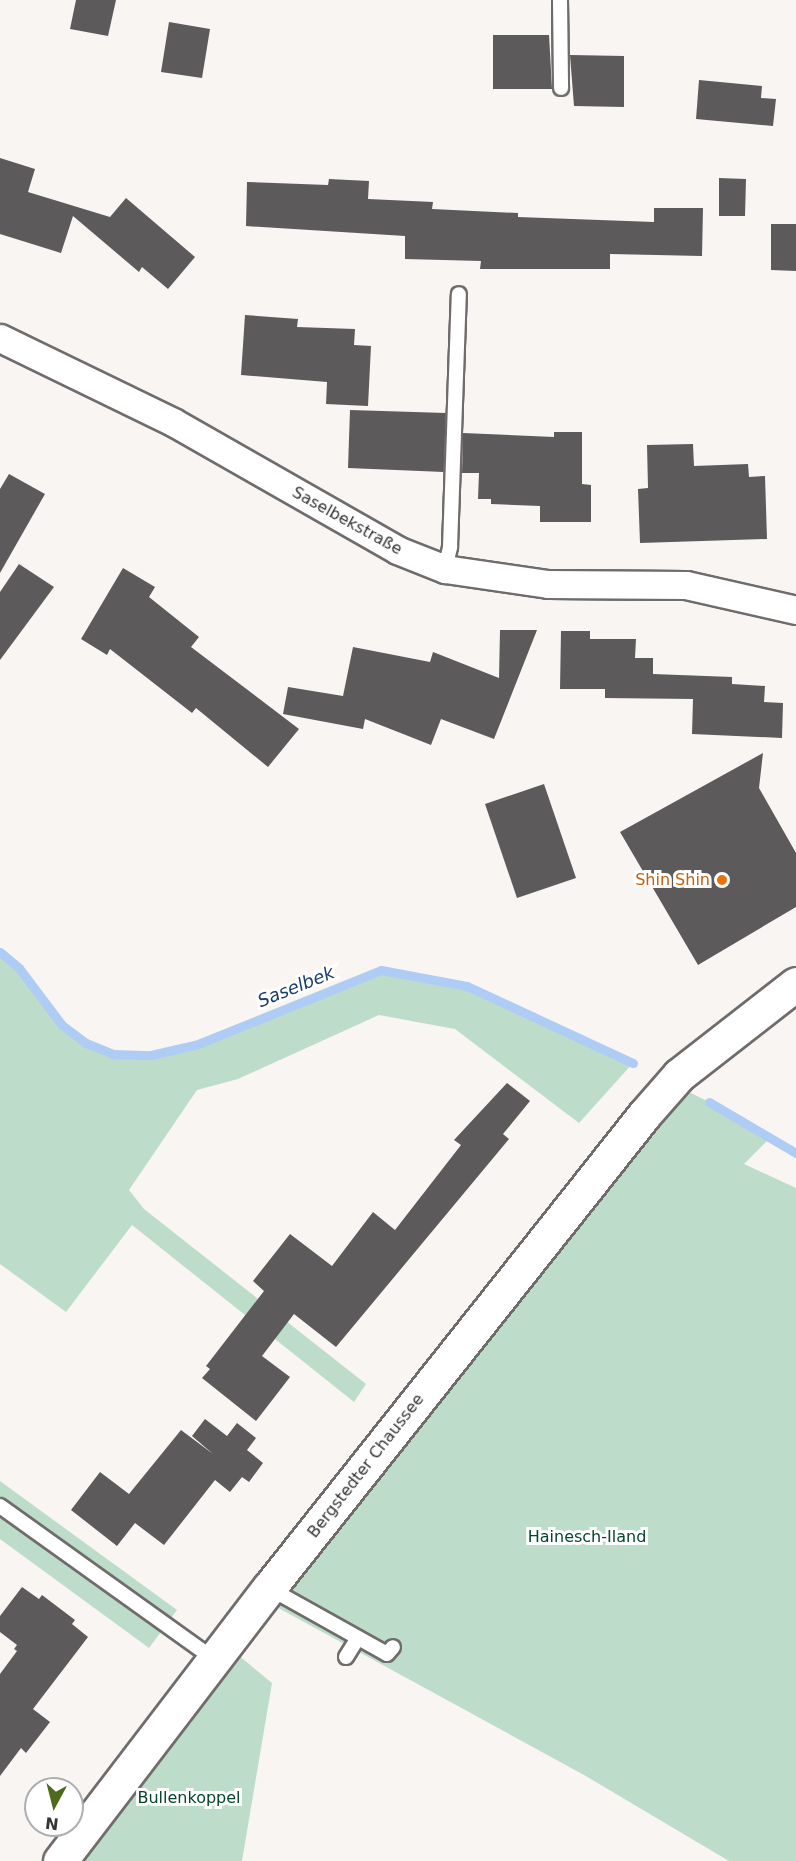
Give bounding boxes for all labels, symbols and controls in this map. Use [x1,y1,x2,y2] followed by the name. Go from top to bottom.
[289,483,405,559] street label: Saselbekstraße
[635,870,710,890] place label: Shin Shin
[715,873,729,887] marker: Shin Shin
[254,962,338,1012] water label: Saselbek
[304,1390,428,1542] street label: Bergstedter Chaussee
[528,1527,646,1547] park label: Hainesch-Iland
[24,1777,84,1837] north arrow
[137,1788,241,1808] park label: Bullenkoppel
[44,1813,60,1834] text: N

